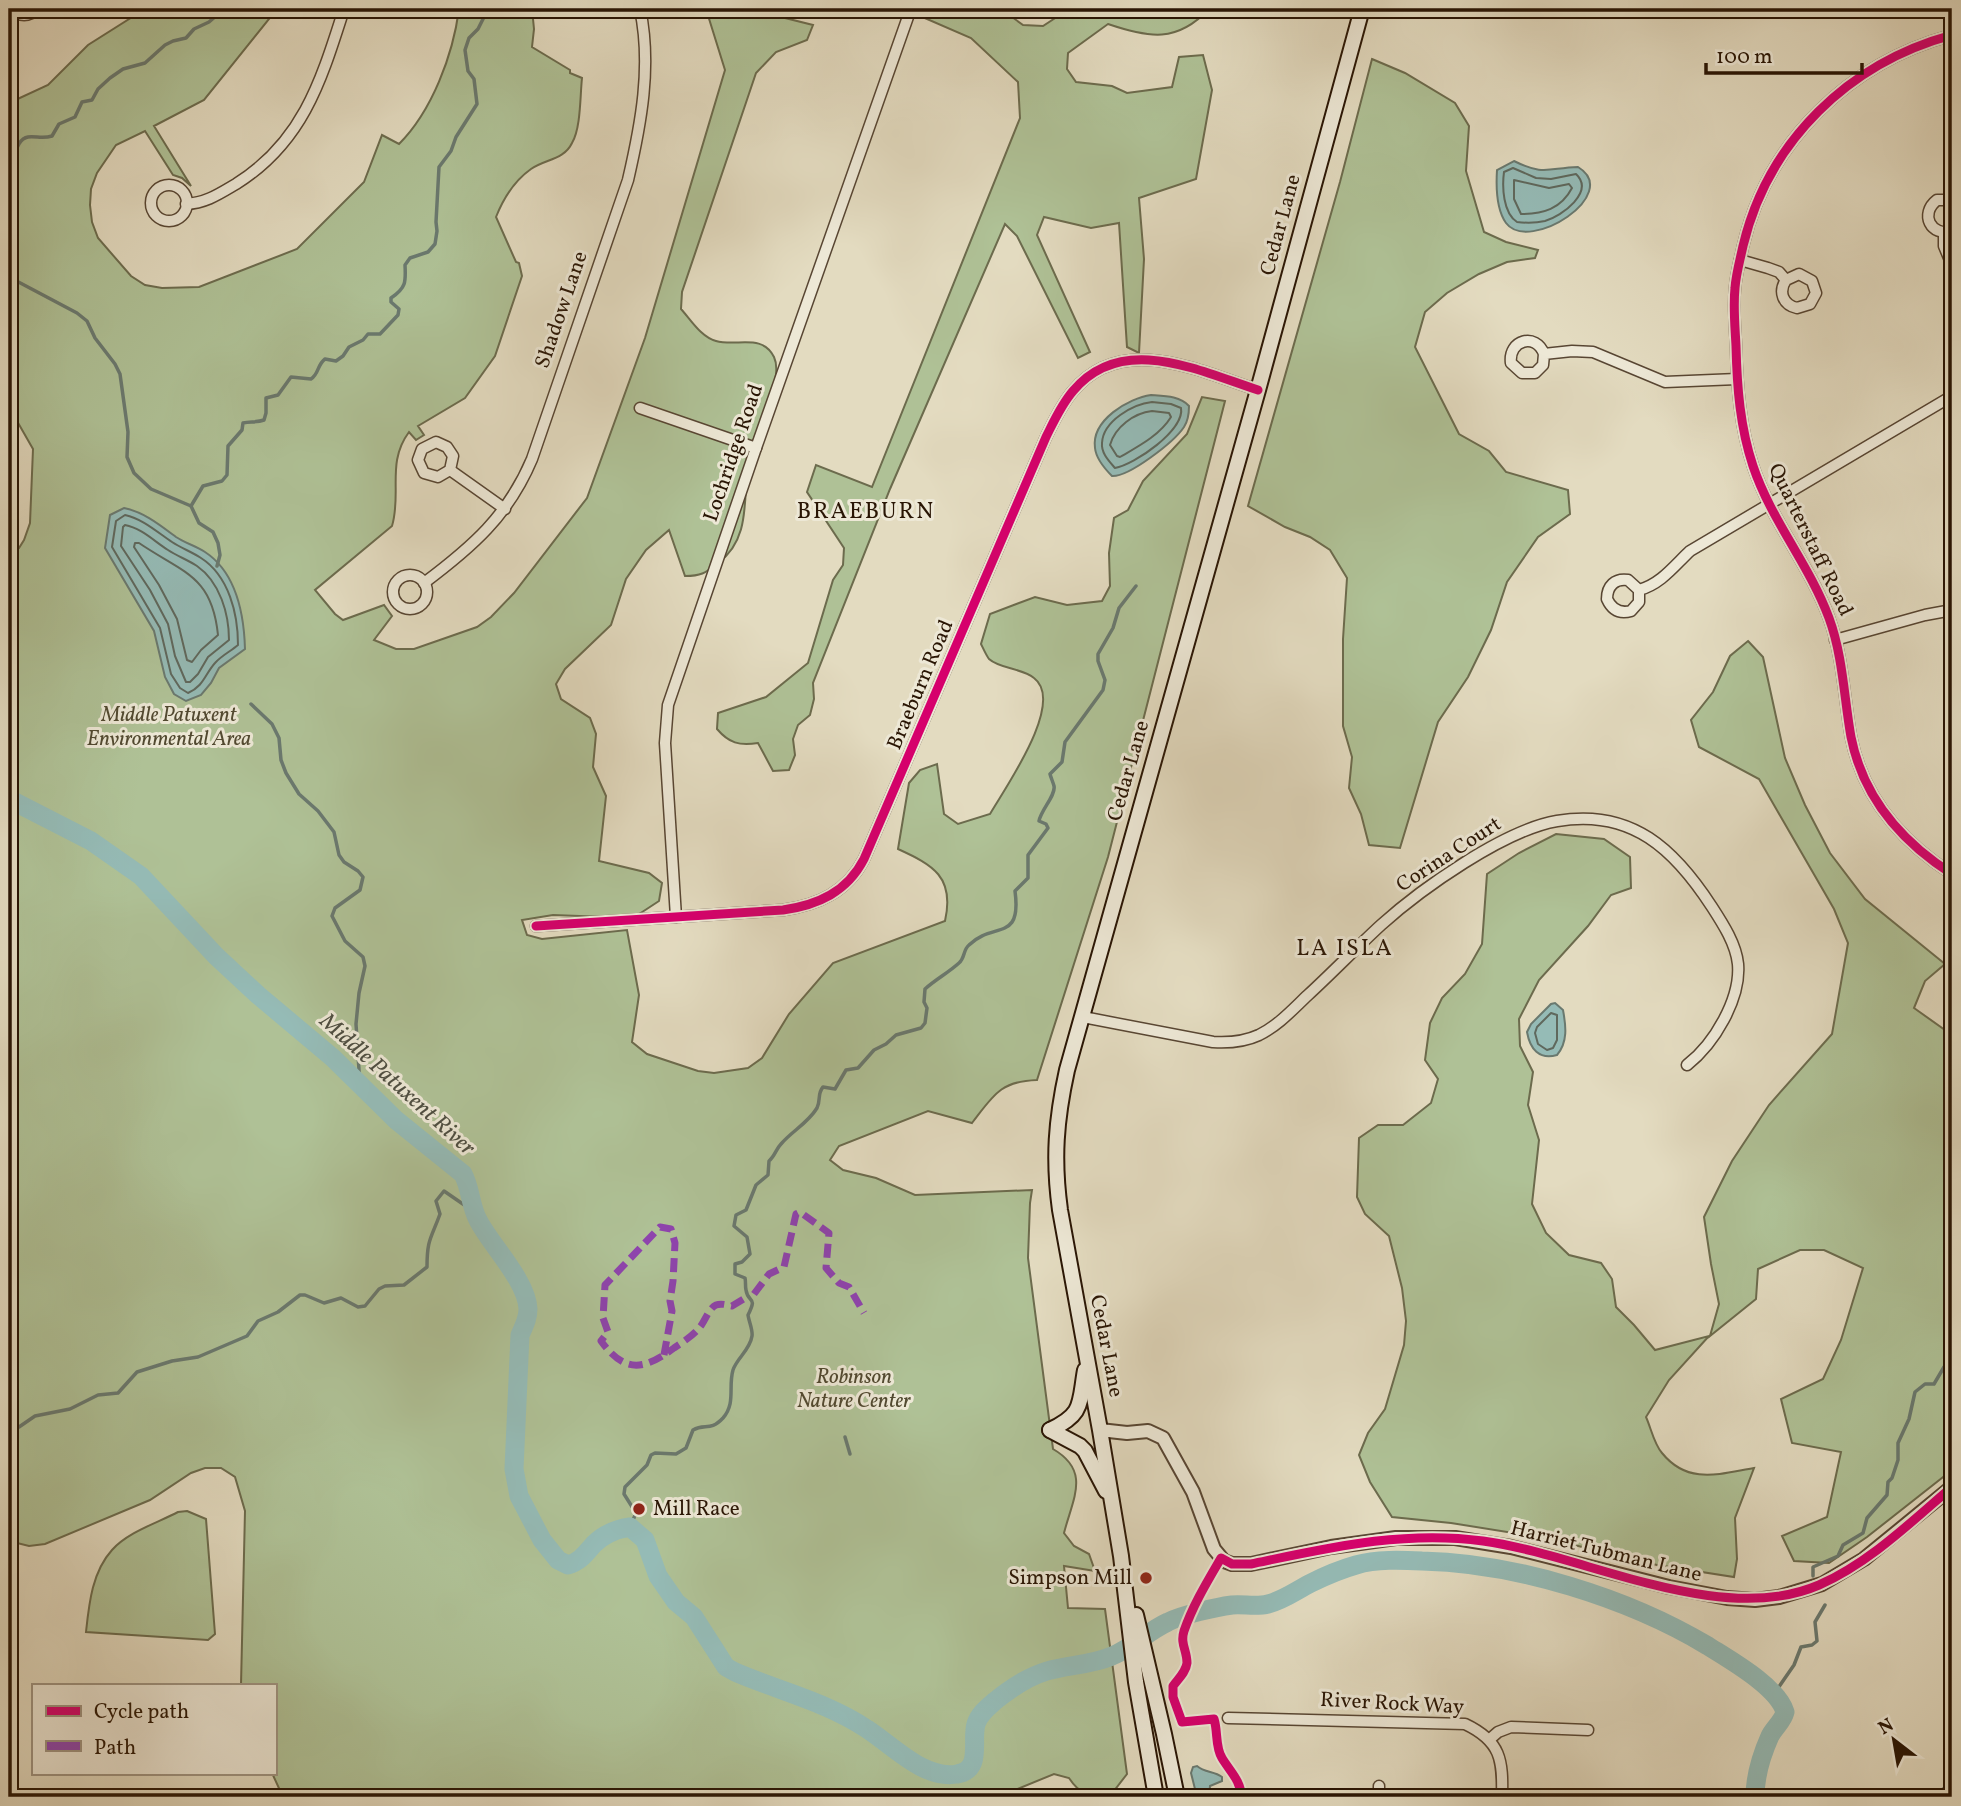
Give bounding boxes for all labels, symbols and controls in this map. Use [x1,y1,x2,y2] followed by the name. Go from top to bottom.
[1706,32,1861,76] scale bar
[1716,43,1773,72] text: 100 m
[1254,171,1308,279] street label: Cedar Lane
[528,248,596,372] street label: Shadow Lane
[697,380,771,526] street label: Lochridge Road
[1760,459,1860,621] street label: Quarterstaff Road
[797,496,935,528] district label: BRAEBURN
[881,616,961,754] street label: Braeburn Road
[87,701,251,754] park label: Middle Patuxent Environmental Area
[1101,717,1157,825] street label: Cedar Lane
[1391,810,1507,900] street label: Corina Court
[1296,933,1394,965] district label: LA ISLA
[311,1006,482,1164] water label: Middle Patuxent River
[1082,1292,1130,1400] street label: Cedar Lane
[797,1363,911,1416] park label: Robinson Nature Center
[653,1495,740,1524] place label: Mill Race
[631,1501,647,1517] marker: Mill Race
[1507,1514,1705,1590] street label: Harriet Tubman Lane
[1008,1564,1132,1593] place label: Simpson Mill
[1138,1570,1154,1586] marker: Simpson Mill
[32,1684,276,1774] legend
[1319,1686,1465,1722] street label: River Rock Way
[94,1698,189,1727] text: Cycle path
[1860,1704,1930,1774] north arrow
[1874,1712,1899,1742] text: N
[94,1734,136,1763] text: Path

